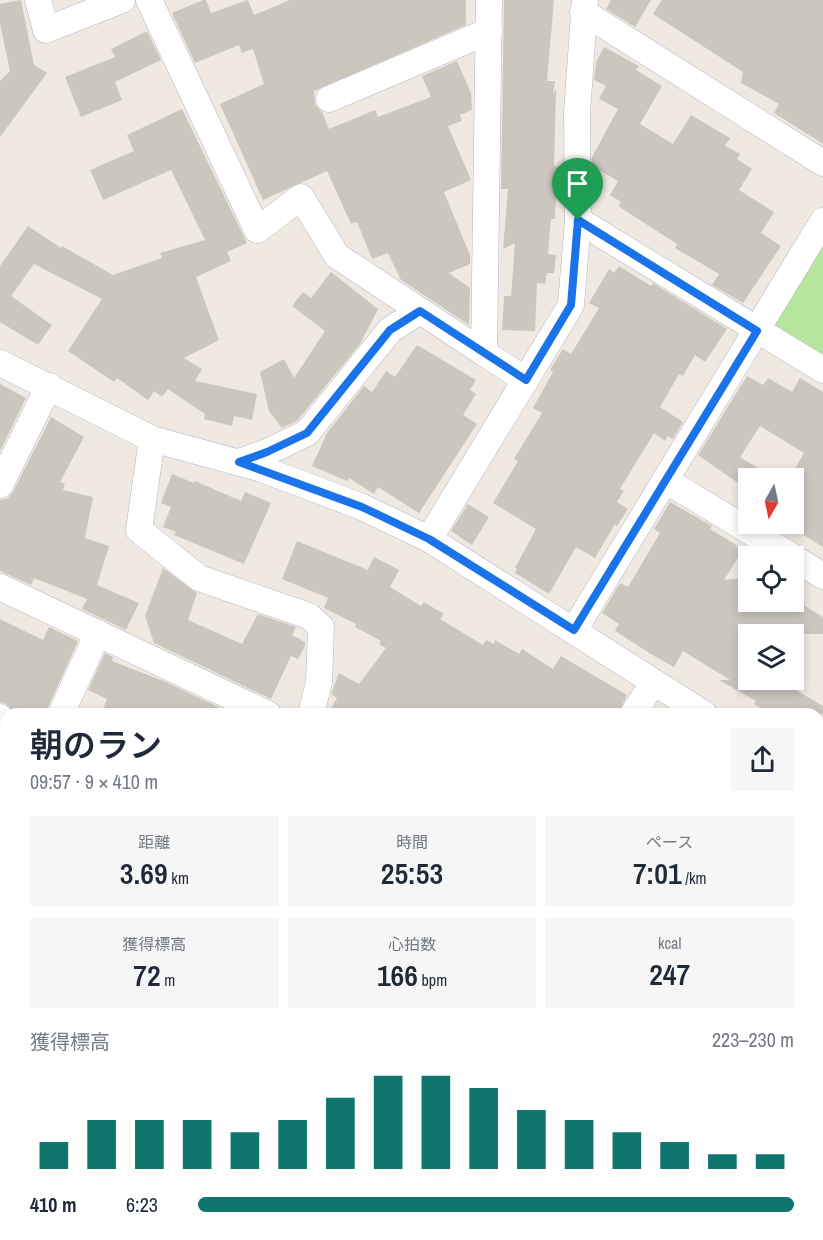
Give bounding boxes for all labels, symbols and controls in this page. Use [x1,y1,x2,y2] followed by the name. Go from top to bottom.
[552,158,603,220] pin
[561,167,594,200] icon: arrive
[738,468,804,534] north arrow
[738,468,804,690] map controls
[738,546,804,612] button: locate
[738,624,804,690] button: layers
[30,723,162,767] text: 朝のラン
[731,728,794,791] button: share
[30,768,158,795] text: 09:57 · 9 × 410 m
[138,831,170,853] text: 距離
[396,831,428,853] text: 時間
[646,831,693,853] text: ペース
[120,853,168,893] text: 3.69
[381,853,443,893] text: 25:53
[633,853,682,893] text: 7:01
[168,867,189,889] text: km
[682,867,706,889] text: /km
[658,932,681,954] text: kcal
[122,933,186,955] text: 獲得標高
[388,933,436,955] text: 心拍数
[649,954,690,994] text: 247
[133,955,161,995] text: 72
[377,955,418,995] text: 166
[161,969,175,991] text: m
[418,969,447,991] text: bpm
[712,1026,794,1053] text: 223–230 m
[30,1028,110,1055] text: 獲得標高
[30,1191,77,1218] text: 410 m
[126,1191,158,1218] text: 6:23

